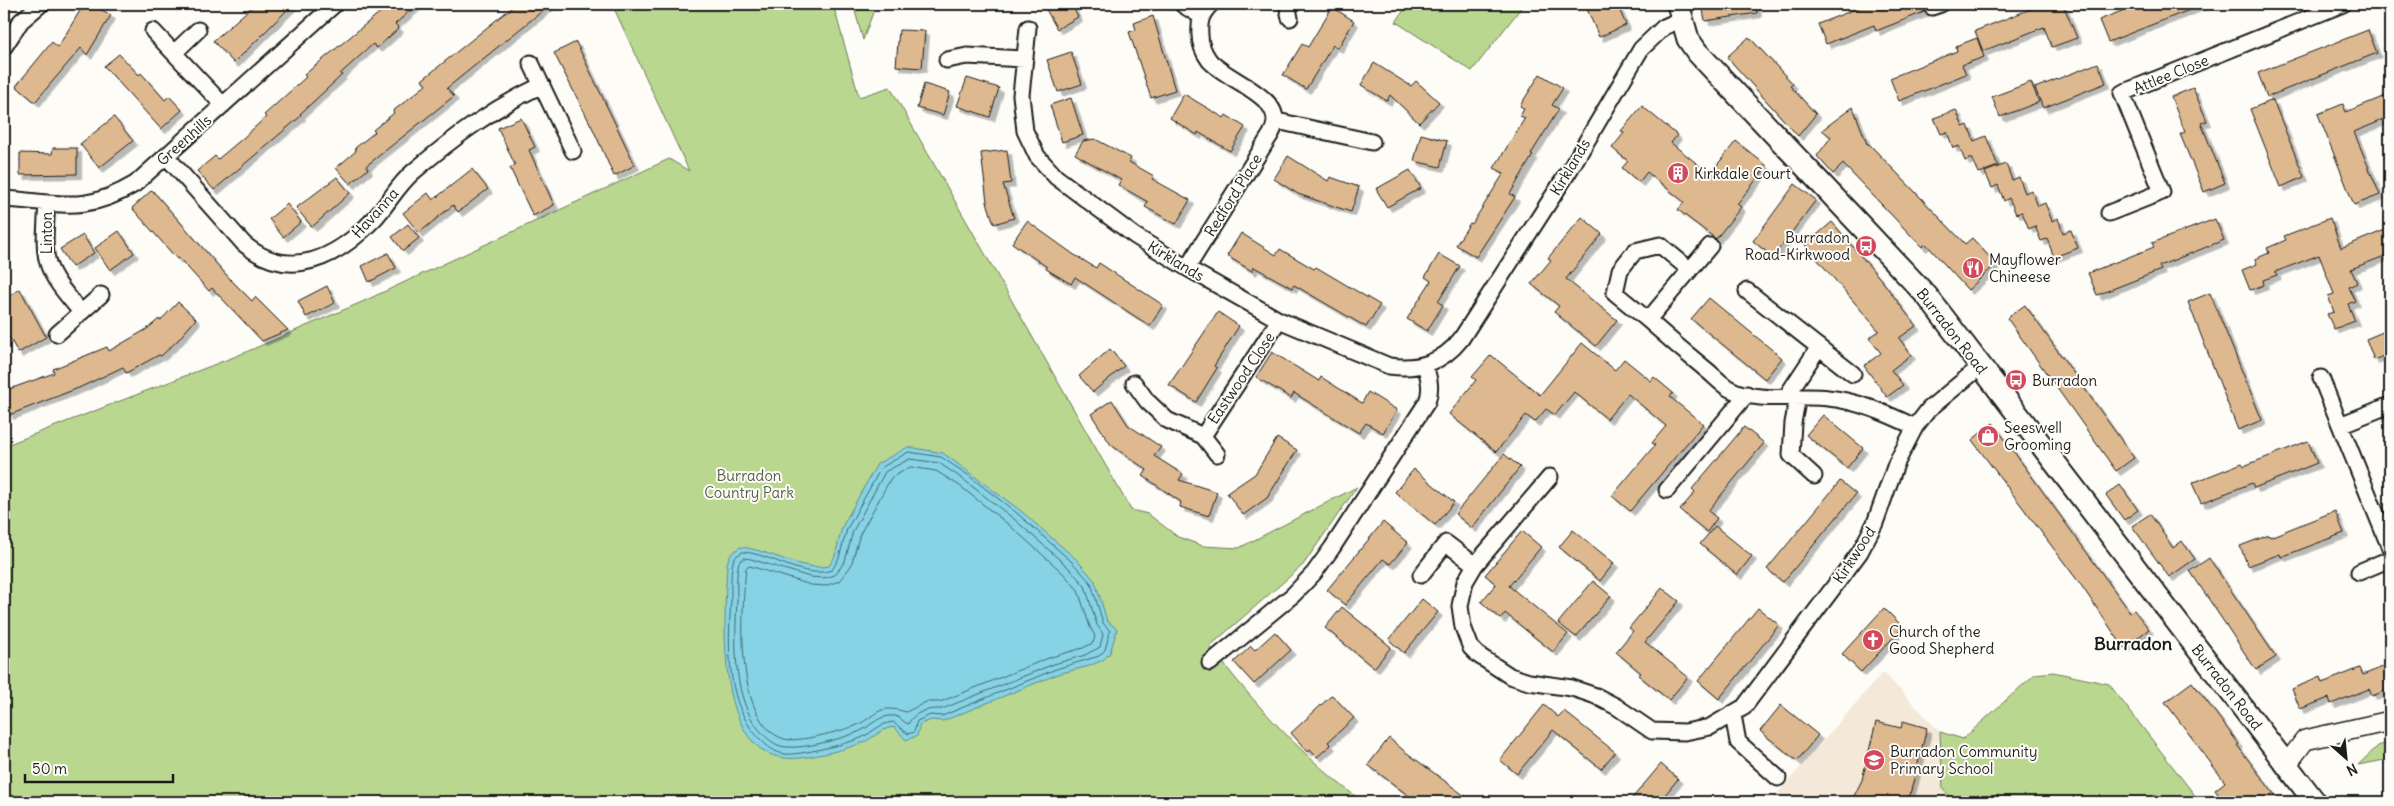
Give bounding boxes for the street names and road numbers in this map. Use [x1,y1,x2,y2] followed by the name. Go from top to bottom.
[2131,50,2211,98] street label: Attlee Close
[153,110,215,169] street label: Greenhills
[1546,135,1594,199] street label: Kirklands
[1200,150,1266,240] street label: Redford Place
[348,184,403,242] street label: Havanna
[37,212,56,254] street label: Linton
[1144,237,1208,285] street label: Kirklands
[1913,284,1992,378] street label: Burradon Road
[1203,328,1279,428] street label: Eastwood Close
[1829,523,1879,587] street label: Kirkwood
[2188,640,2267,734] street label: Burradon Road

